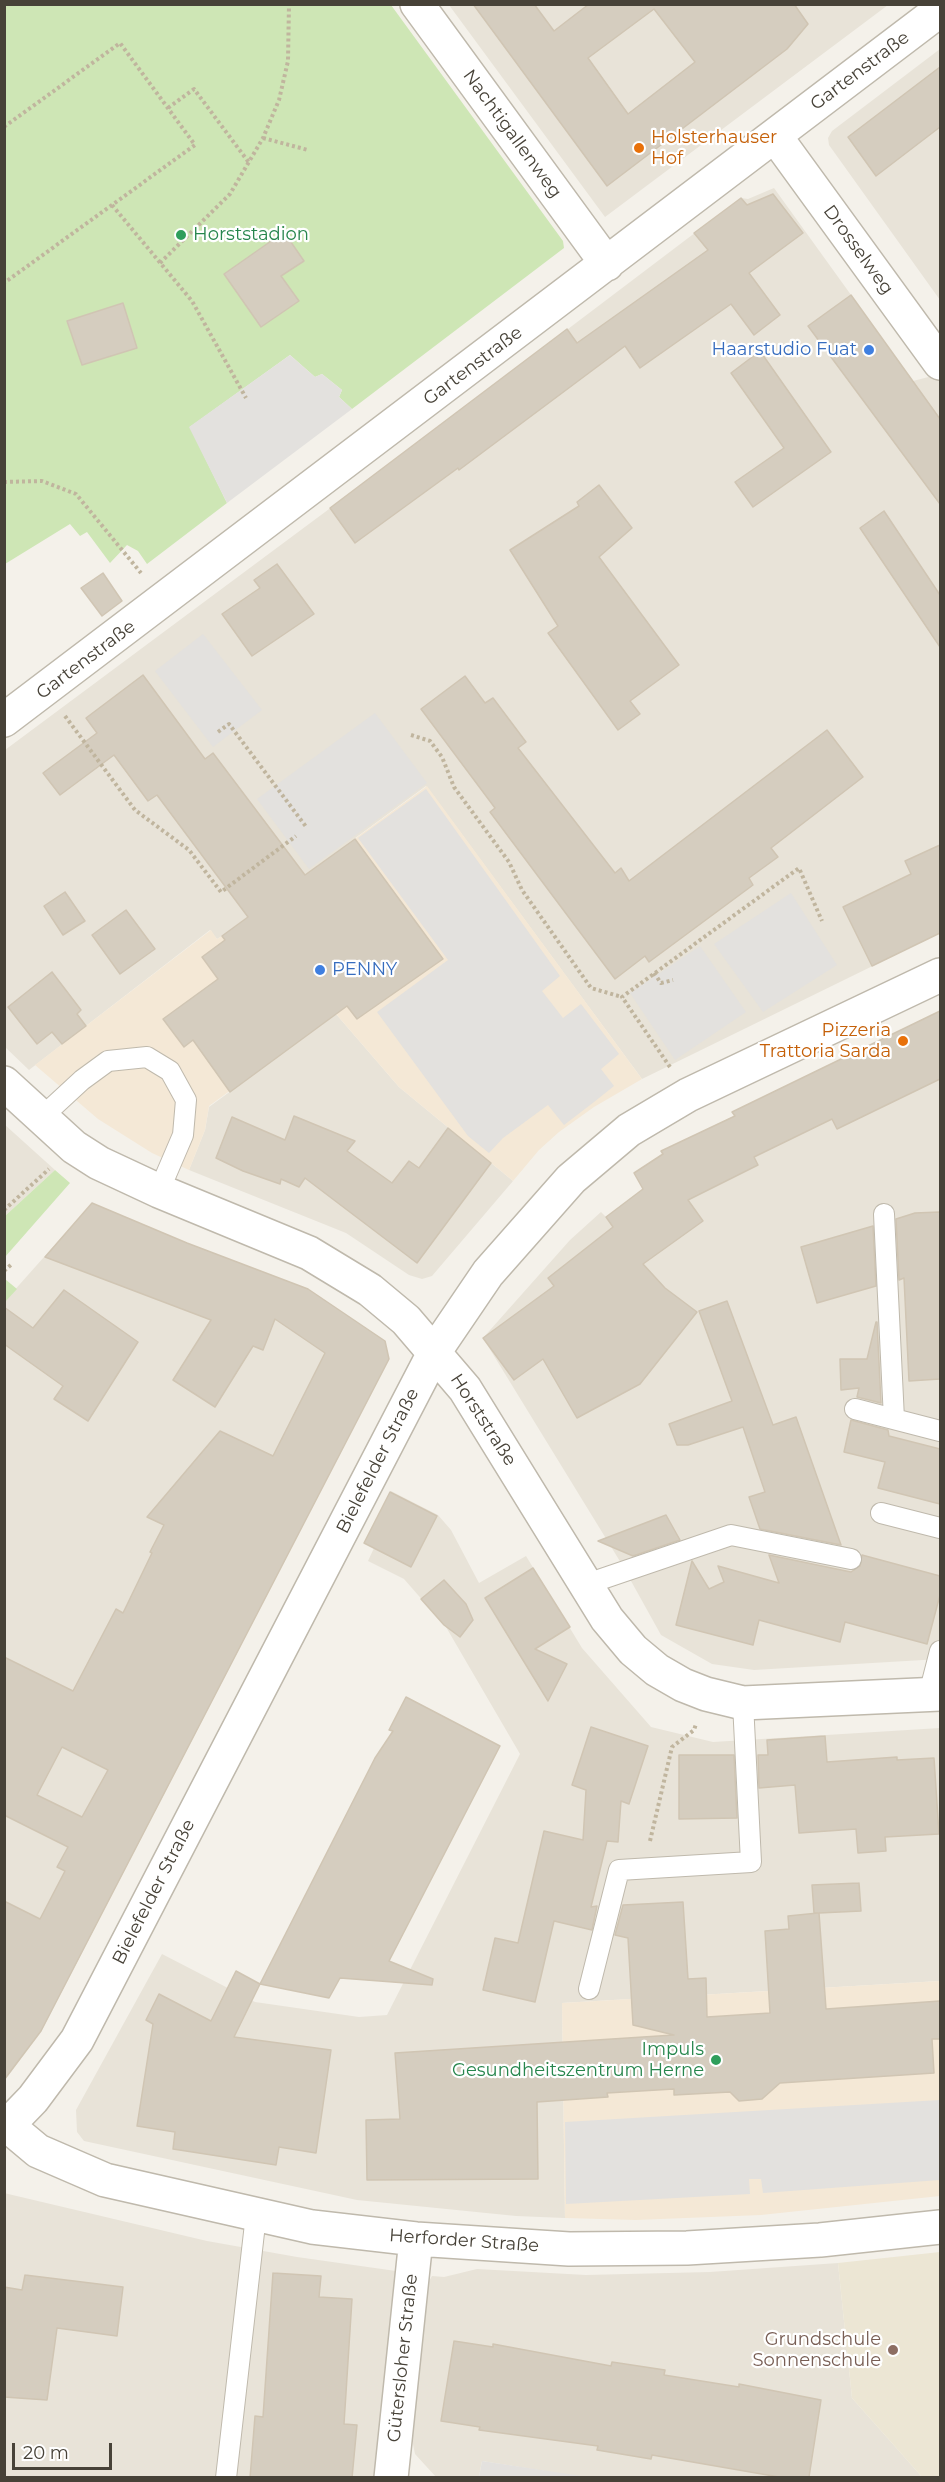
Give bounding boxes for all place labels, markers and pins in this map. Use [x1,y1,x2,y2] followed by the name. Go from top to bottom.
[651,127,777,170] place label: Holsterhauser Hof
[632,141,646,155] marker: Holsterhauser Hof
[193,224,309,246] place label: Horststadion
[174,228,188,242] marker: Horststadion
[712,339,857,361] place label: Haarstudio Fuat
[862,343,876,357] marker: Haarstudio Fuat
[332,959,397,981] place label: PENNY
[313,963,327,977] marker: PENNY
[760,1020,891,1062] place label: Pizzeria Trattoria Sarda
[896,1034,910,1048] marker: Pizzeria Trattoria Sarda
[452,2039,704,2082] place label: Impuls Gesundheitszentrum Herne
[709,2053,723,2067] marker: Impuls Gesundheitszentrum Herne
[753,2329,881,2372] place label: Grundschule Sonnenschule
[886,2343,900,2357] marker: Grundschule Sonnenschule

